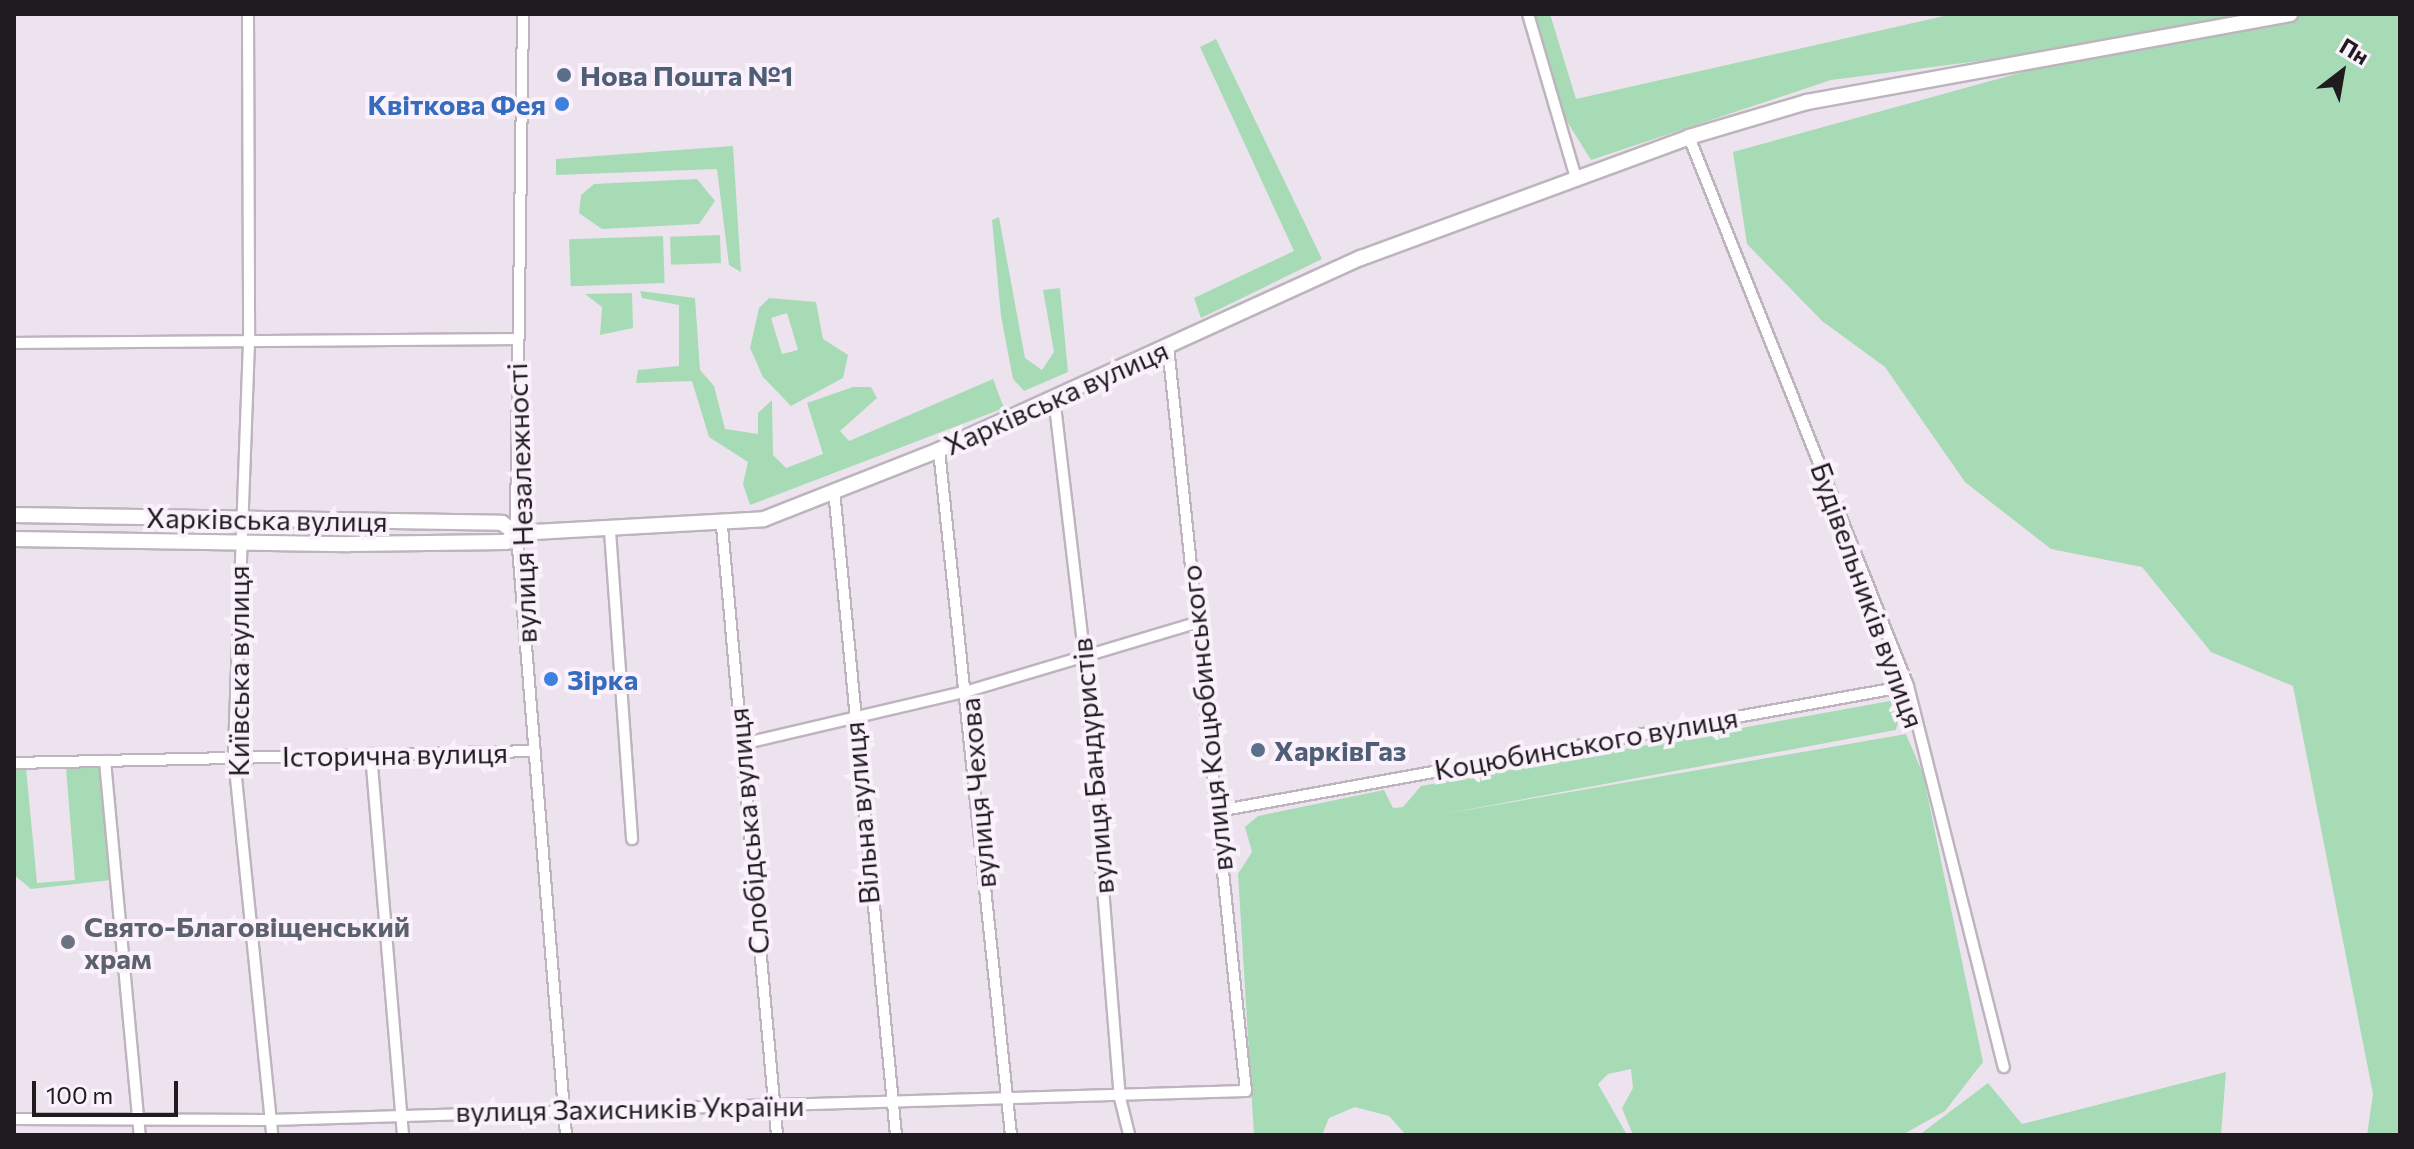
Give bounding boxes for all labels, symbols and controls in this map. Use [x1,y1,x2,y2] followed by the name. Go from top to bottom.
[2302,32,2382,112] north arrow
[2335,32,2374,70] text: Пн
[580,58,793,92] place label: Нова Пошта №1
[555,66,573,84] marker: Нова Пошта №1
[367,87,546,121] place label: Квіткова Фея
[553,95,571,113] marker: Квіткова Фея
[939,333,1173,461] street label: Харківська вулиця
[499,362,543,644] street label: вулиця Незалежності
[1804,458,1932,732] street label: Будівельників вулиця
[146,500,388,538] street label: Харківська вулиця
[1173,563,1239,873] street label: вулиця Коцюбинського
[221,565,255,777] street label: Київська вулиця
[1064,636,1120,896] street label: вулиця Бандуристів
[567,662,638,696] place label: Зірка
[542,670,560,688] marker: Зірка
[952,696,1002,890] street label: вулиця Чехова
[1432,700,1740,786] street label: Коцюбинського вулиця
[720,706,776,956] street label: Слобідська вулиця
[836,720,886,906] street label: Вільна вулиця
[1274,733,1407,767] place label: ХарківГаз
[282,735,508,773] street label: Історична вулиця
[1249,741,1267,759] marker: ХарківГаз
[84,909,410,975] place label: Свято-Благовіщенський храм
[59,933,77,951] marker: Свято-Благовіщенський храм
[36,1065,182,1115] scale bar
[46,1080,113,1109] text: 100 m
[455,1088,805,1128] street label: вулиця Захисників України

